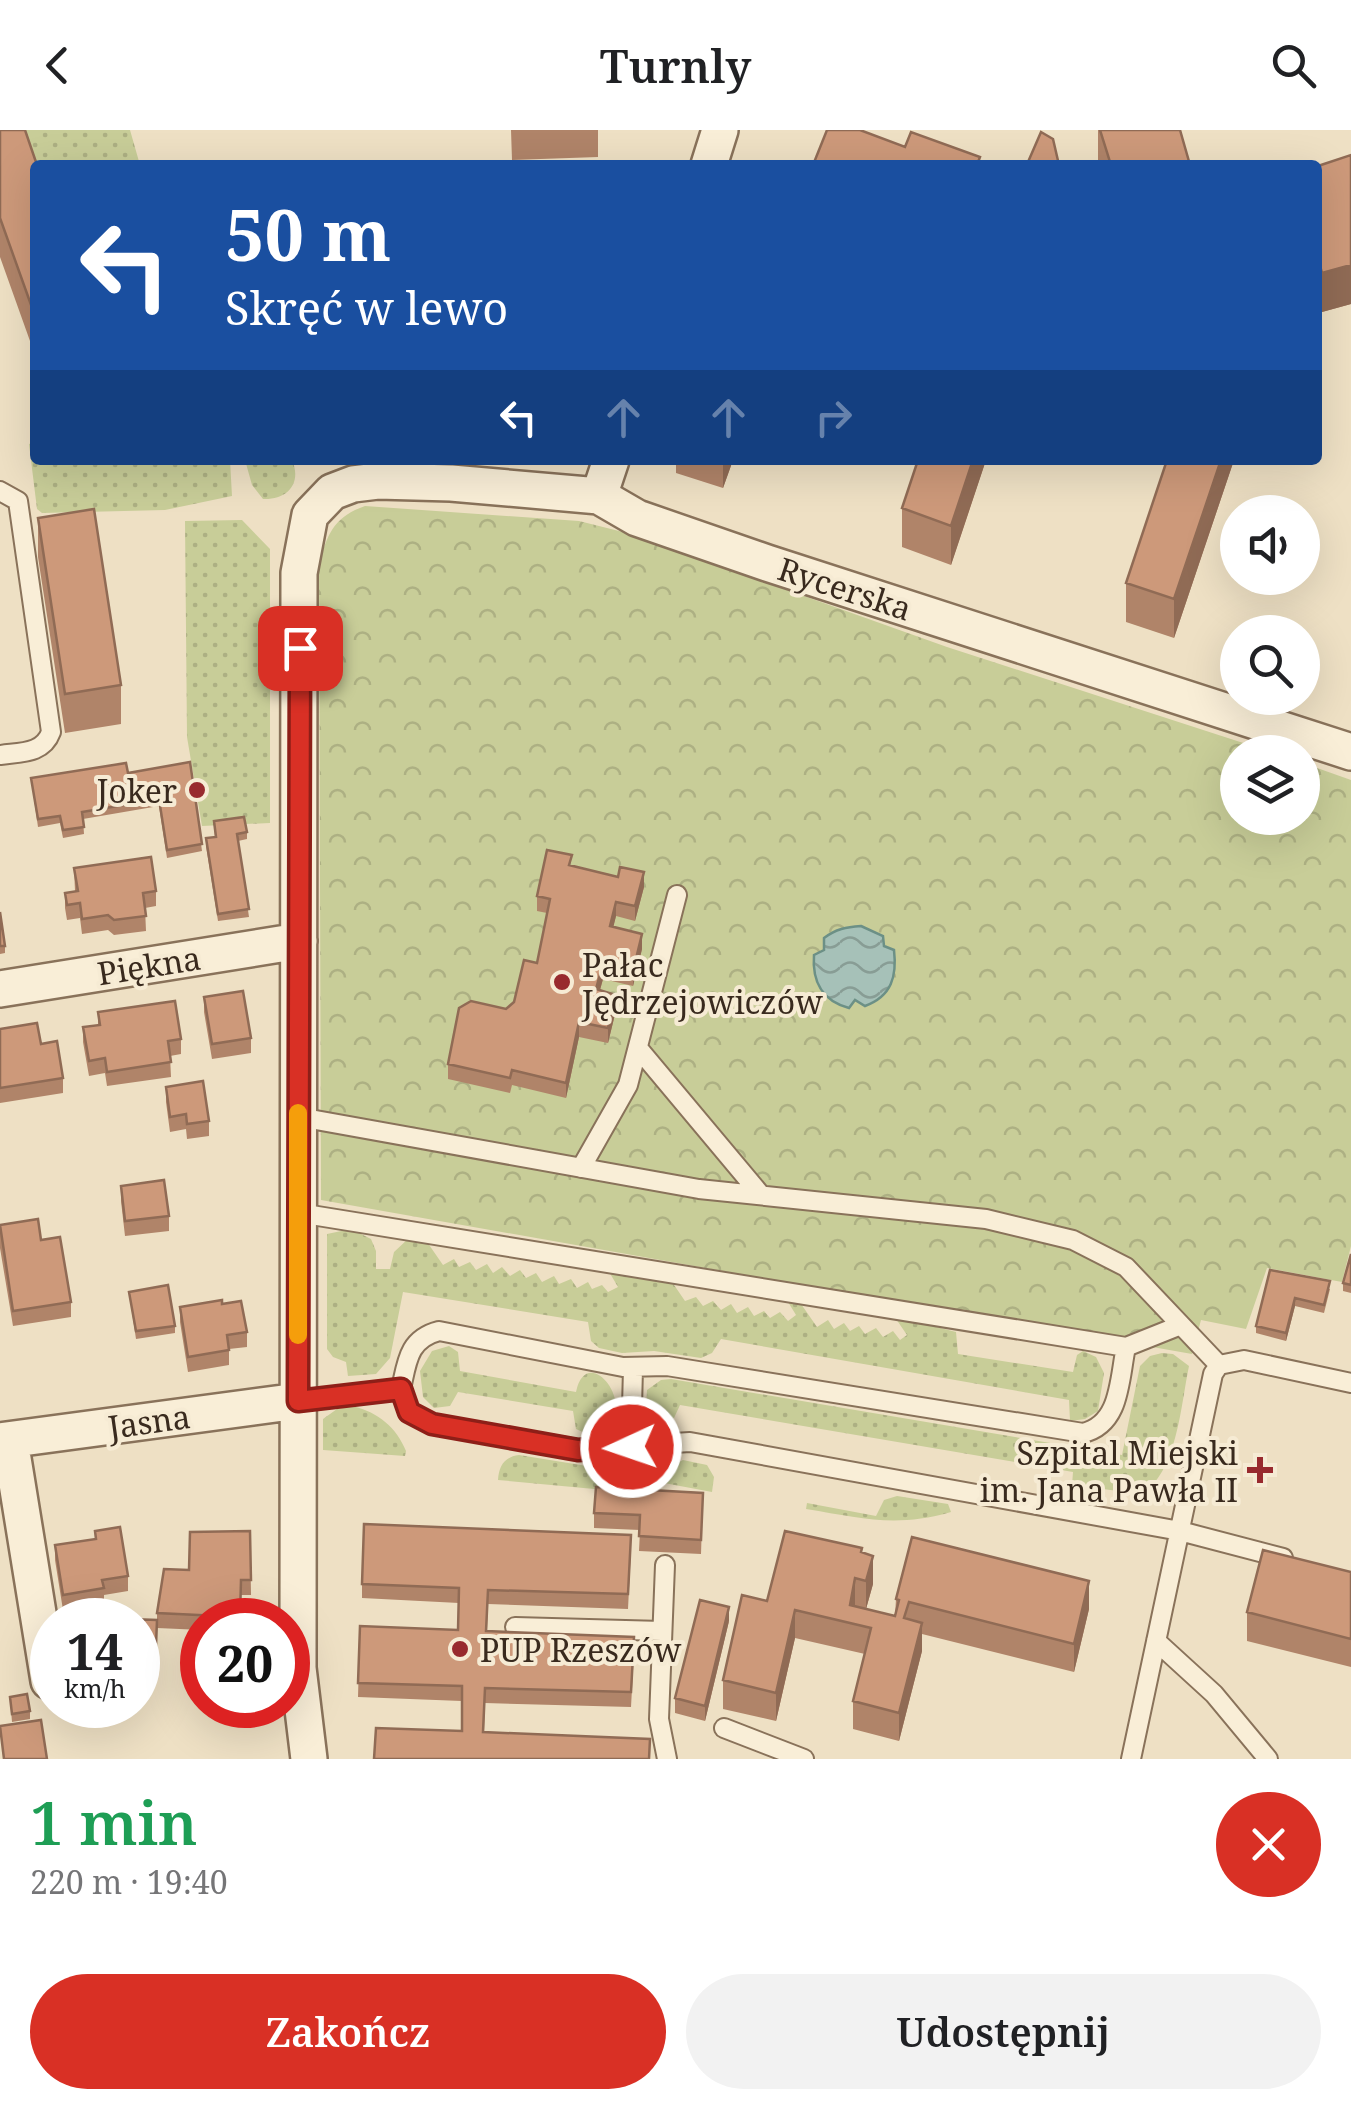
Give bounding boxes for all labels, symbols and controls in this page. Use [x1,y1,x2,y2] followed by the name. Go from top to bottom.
[600,35,751,96] text: Turnly
[30,38,85,93] icon: back
[1266,38,1321,93] icon: search
[225,186,391,282] text: 50 m
[60,200,190,330] icon: left
[225,277,508,338] text: Skręć w lewo
[491,390,546,445] icon: left
[596,390,651,445] icon: ahead
[701,390,756,445] icon: ahead
[806,390,861,445] icon: right
[1220,495,1320,835] map controls
[1220,495,1320,595] button: sound
[773,546,917,630] street label: Rycerska
[258,606,343,691] pin
[1220,615,1320,715] button: search
[273,621,328,676] icon: arrive
[1220,735,1320,835] button: layers
[96,769,177,812] place label: Joker
[186,779,208,801] marker: Joker
[94,936,204,994] street label: Piękna
[581,943,823,1023] place label: Pałac Jędrzejowiczów
[551,971,573,993] marker: Pałac Jędrzejowiczów
[104,1394,193,1448] street label: Jasna
[579,1395,683,1499] position arrow
[980,1431,1238,1511] place label: Szpital Miejski im. Jana Pawła II
[1247,1457,1273,1483] marker: Szpital Miejski im. Jana Pawła II
[180,1598,310,1728] speed limit sign: 20
[67,1617,123,1685] text: 14
[480,1628,682,1671] place label: PUP Rzeszów
[449,1638,471,1660] marker: PUP Rzeszów
[64,1671,126,1705] text: km/h
[30,1781,198,1863] text: 1 min
[1216,1792,1321,1897] button: close
[30,1860,228,1903] text: 220 m · 19:40
[30,1974,666,2089] button: Zakończ
[686,1974,1321,2089] button: Udostępnij

